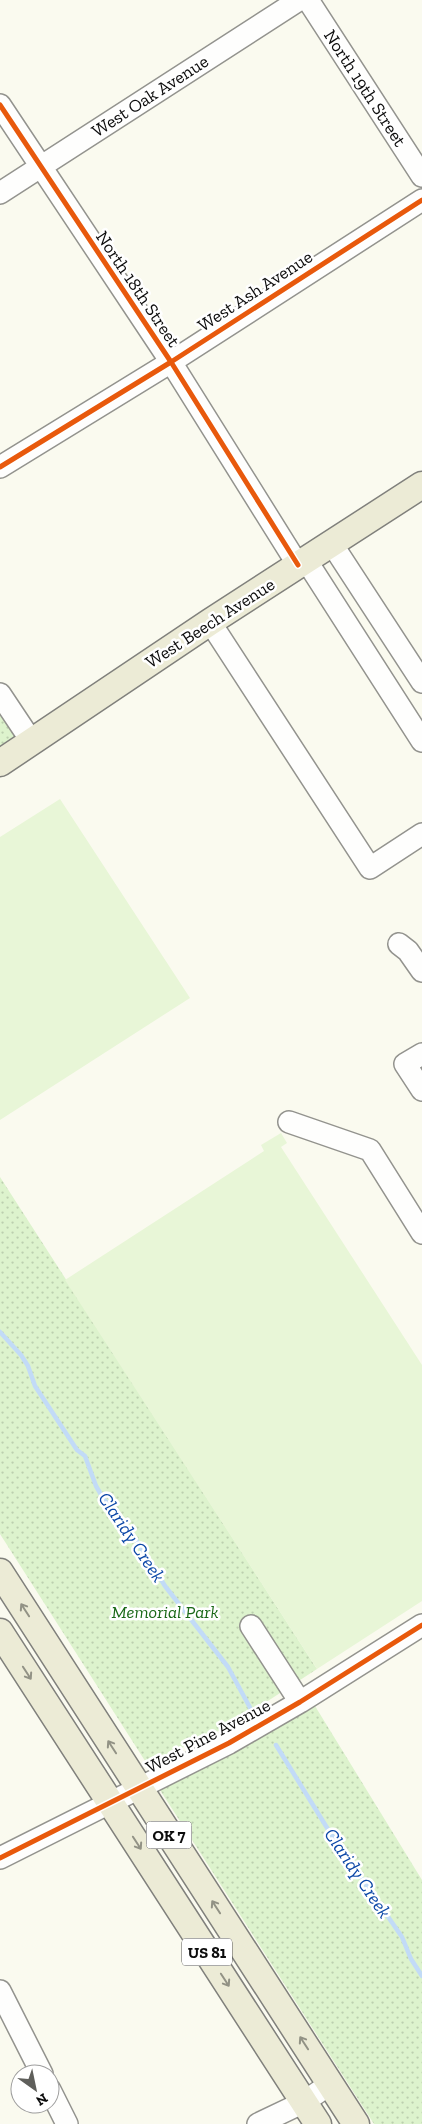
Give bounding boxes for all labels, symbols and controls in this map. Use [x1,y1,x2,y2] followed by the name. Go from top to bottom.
[319,25,411,151] street label: North 19th Street
[88,50,212,142] street label: West Oak Avenue
[91,227,185,351] street label: North 18th Street
[193,246,317,336] street label: West Ash Avenue
[141,573,279,673] street label: West Beech Avenue
[93,1488,171,1586] water label: Claridy Creek
[112,1601,218,1623] park label: Memorial Park
[19,1604,29,1618] one-way arrow
[22,1665,32,1679] one-way arrow
[142,1694,274,1778] street label: West Pine Avenue
[107,1741,117,1755] one-way arrow
[146,1822,192,1848] road number: OK 7
[319,1824,397,1922] water label: Claridy Creek
[132,1836,142,1850] one-way arrow
[210,1900,220,1914] one-way arrow
[182,1938,232,1965] road number: US 81
[220,1972,230,1986] one-way arrow
[299,2036,309,2050] one-way arrow
[10,2064,60,2114] north arrow
[32,2089,51,2110] text: N

